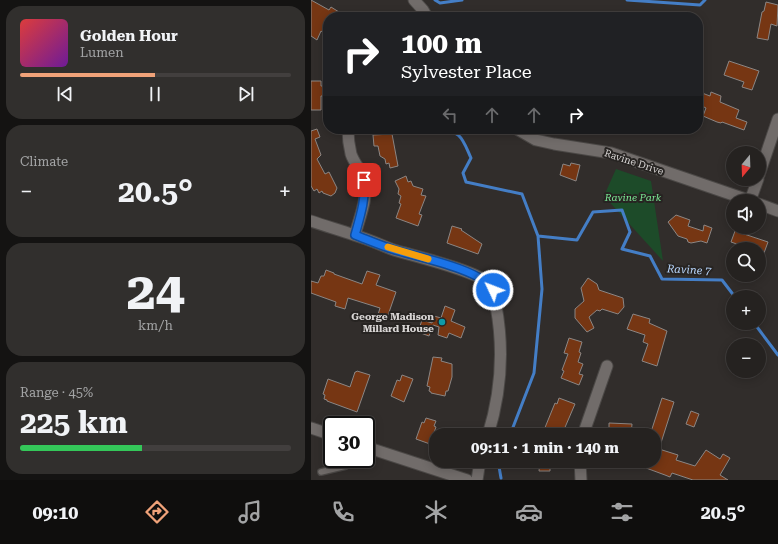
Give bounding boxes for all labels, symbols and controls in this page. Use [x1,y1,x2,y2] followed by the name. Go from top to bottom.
[80,27,178,45] text: Golden Hour
[401,27,482,60] text: 100 m
[335,28,387,80] icon: right
[80,45,124,60] text: Lumen
[401,61,532,82] text: Sylvester Place
[54,83,76,105] icon: previous
[144,83,166,105] icon: pause
[235,83,257,105] icon: next
[439,104,461,126] icon: left
[481,104,503,126] icon: ahead
[523,104,545,126] icon: ahead
[565,104,587,126] icon: right
[726,146,766,186] north arrow
[726,146,766,378] map controls
[603,147,665,177] street label: Ravine Drive
[20,154,68,169] text: Climate
[347,163,381,197] pin
[353,169,375,191] icon: arrive
[118,174,193,209] text: 20.5°
[20,179,32,204] text: −
[279,179,291,204] text: +
[604,192,662,203] park label: Ravine Park
[726,194,766,234] button: sound
[726,242,766,282] button: search
[126,261,185,322] text: 24
[665,262,712,278] water label: Ravine 7
[472,269,514,311] position arrow
[726,290,766,330] button: +
[351,311,434,334] place label: George Madison Millard House
[437,317,447,327] marker: George Madison Millard House
[138,318,173,333] text: km/h
[726,338,766,378] button: −
[20,385,93,400] text: Range · 45%
[20,405,128,440] text: 225 km
[323,416,375,468] speed limit sign: 30
[471,439,619,457] text: 09:11 · 1 min · 140 m
[143,498,171,526] icon: directions
[236,498,264,526] icon: music
[329,498,357,526] icon: phone
[422,498,450,526] icon: climate
[515,498,543,526] icon: car
[608,498,636,526] icon: filters
[32,502,78,523] text: 09:10
[701,502,746,523] text: 20.5°

